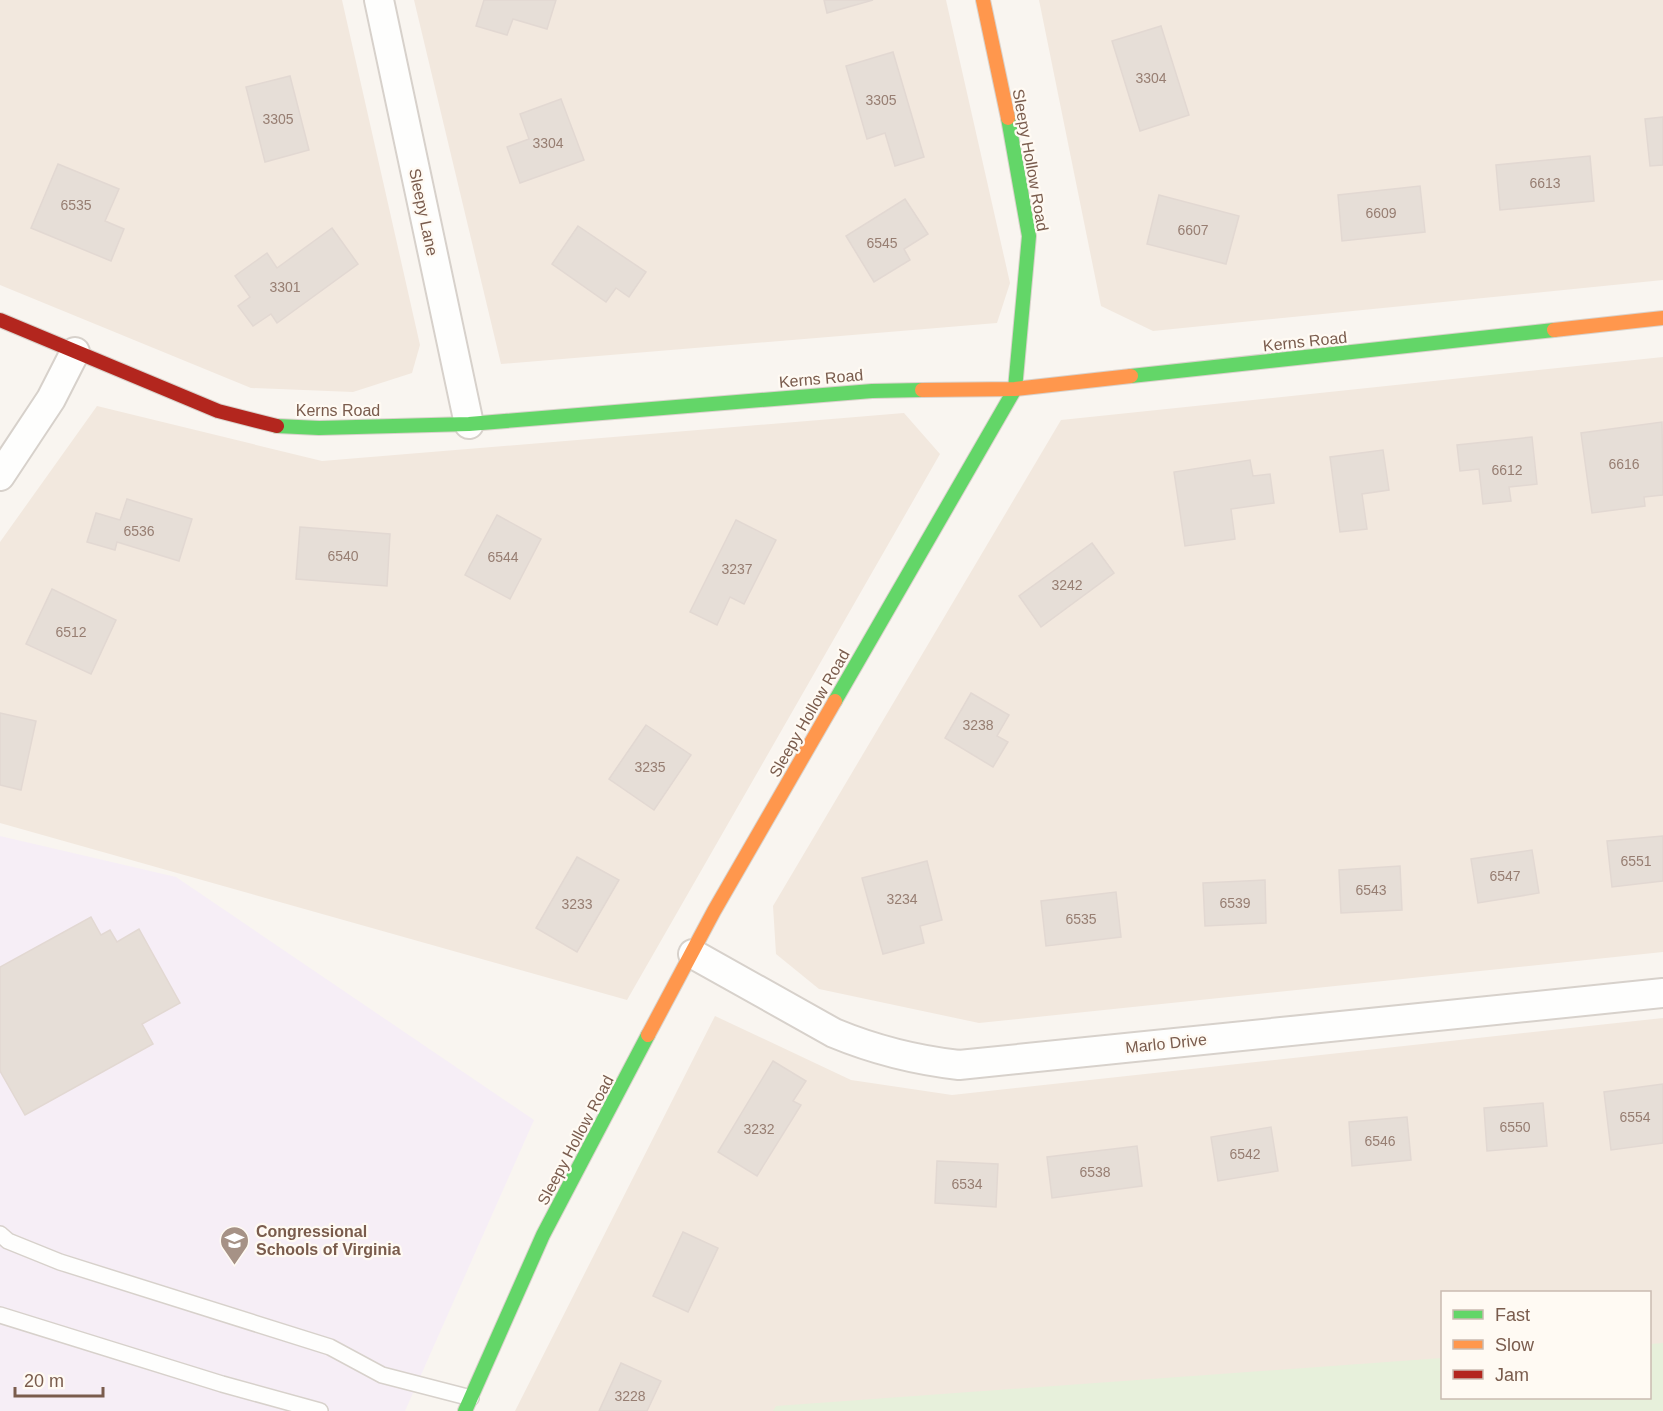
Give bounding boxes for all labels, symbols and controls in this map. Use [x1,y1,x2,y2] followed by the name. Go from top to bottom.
[1135,70,1167,86] house number: 3304
[1010,88,1051,233] street label: Sleepy Hollow Road
[865,92,897,108] house number: 3305
[262,111,294,127] house number: 3305
[532,135,564,151] house number: 3304
[406,167,441,257] street label: Sleepy Lane
[1529,175,1561,191] house number: 6613
[60,197,92,213] house number: 6535
[1365,205,1397,221] house number: 6609
[1177,222,1209,238] house number: 6607
[866,235,898,251] house number: 6545
[269,279,301,295] house number: 3301
[1262,329,1348,354] street label: Kerns Road
[778,366,864,391] street label: Kerns Road
[296,402,380,419] street label: Kerns Road
[1608,456,1640,472] house number: 6616
[1491,462,1523,478] house number: 6612
[123,523,155,539] house number: 6536
[327,548,359,564] house number: 6540
[487,549,519,565] house number: 6544
[721,561,753,577] house number: 3237
[1051,577,1083,593] house number: 3242
[55,624,87,640] house number: 6512
[766,647,853,780] street label: Sleepy Hollow Road
[962,717,994,733] house number: 3238
[634,759,666,775] house number: 3235
[1620,853,1652,869] house number: 6551
[1489,868,1521,884] house number: 6547
[1355,882,1387,898] house number: 6543
[886,891,918,907] house number: 3234
[1219,895,1251,911] house number: 6539
[561,896,593,912] house number: 3233
[1065,911,1097,927] house number: 6535
[1124,1031,1208,1056] street label: Marlo Drive
[534,1073,617,1208] street label: Sleepy Hollow Road
[1619,1109,1651,1125] house number: 6554
[1499,1119,1531,1135] house number: 6550
[743,1121,775,1137] house number: 3232
[1364,1133,1396,1149] house number: 6546
[1229,1146,1261,1162] house number: 6542
[1079,1164,1111,1180] house number: 6538
[951,1176,983,1192] house number: 6534
[256,1223,401,1258] place label: Congressional Schools of Virginia
[219,1224,251,1266] school or university icon: Congressional Schools of Virginia
[1441,1291,1651,1399] legend
[1495,1305,1530,1325] text: Fast
[1495,1335,1535,1355] text: Slow
[15,1360,104,1398] scale bar
[1495,1365,1529,1385] text: Jam
[24,1371,64,1391] text: 20 m
[614,1388,646,1404] house number: 3228

